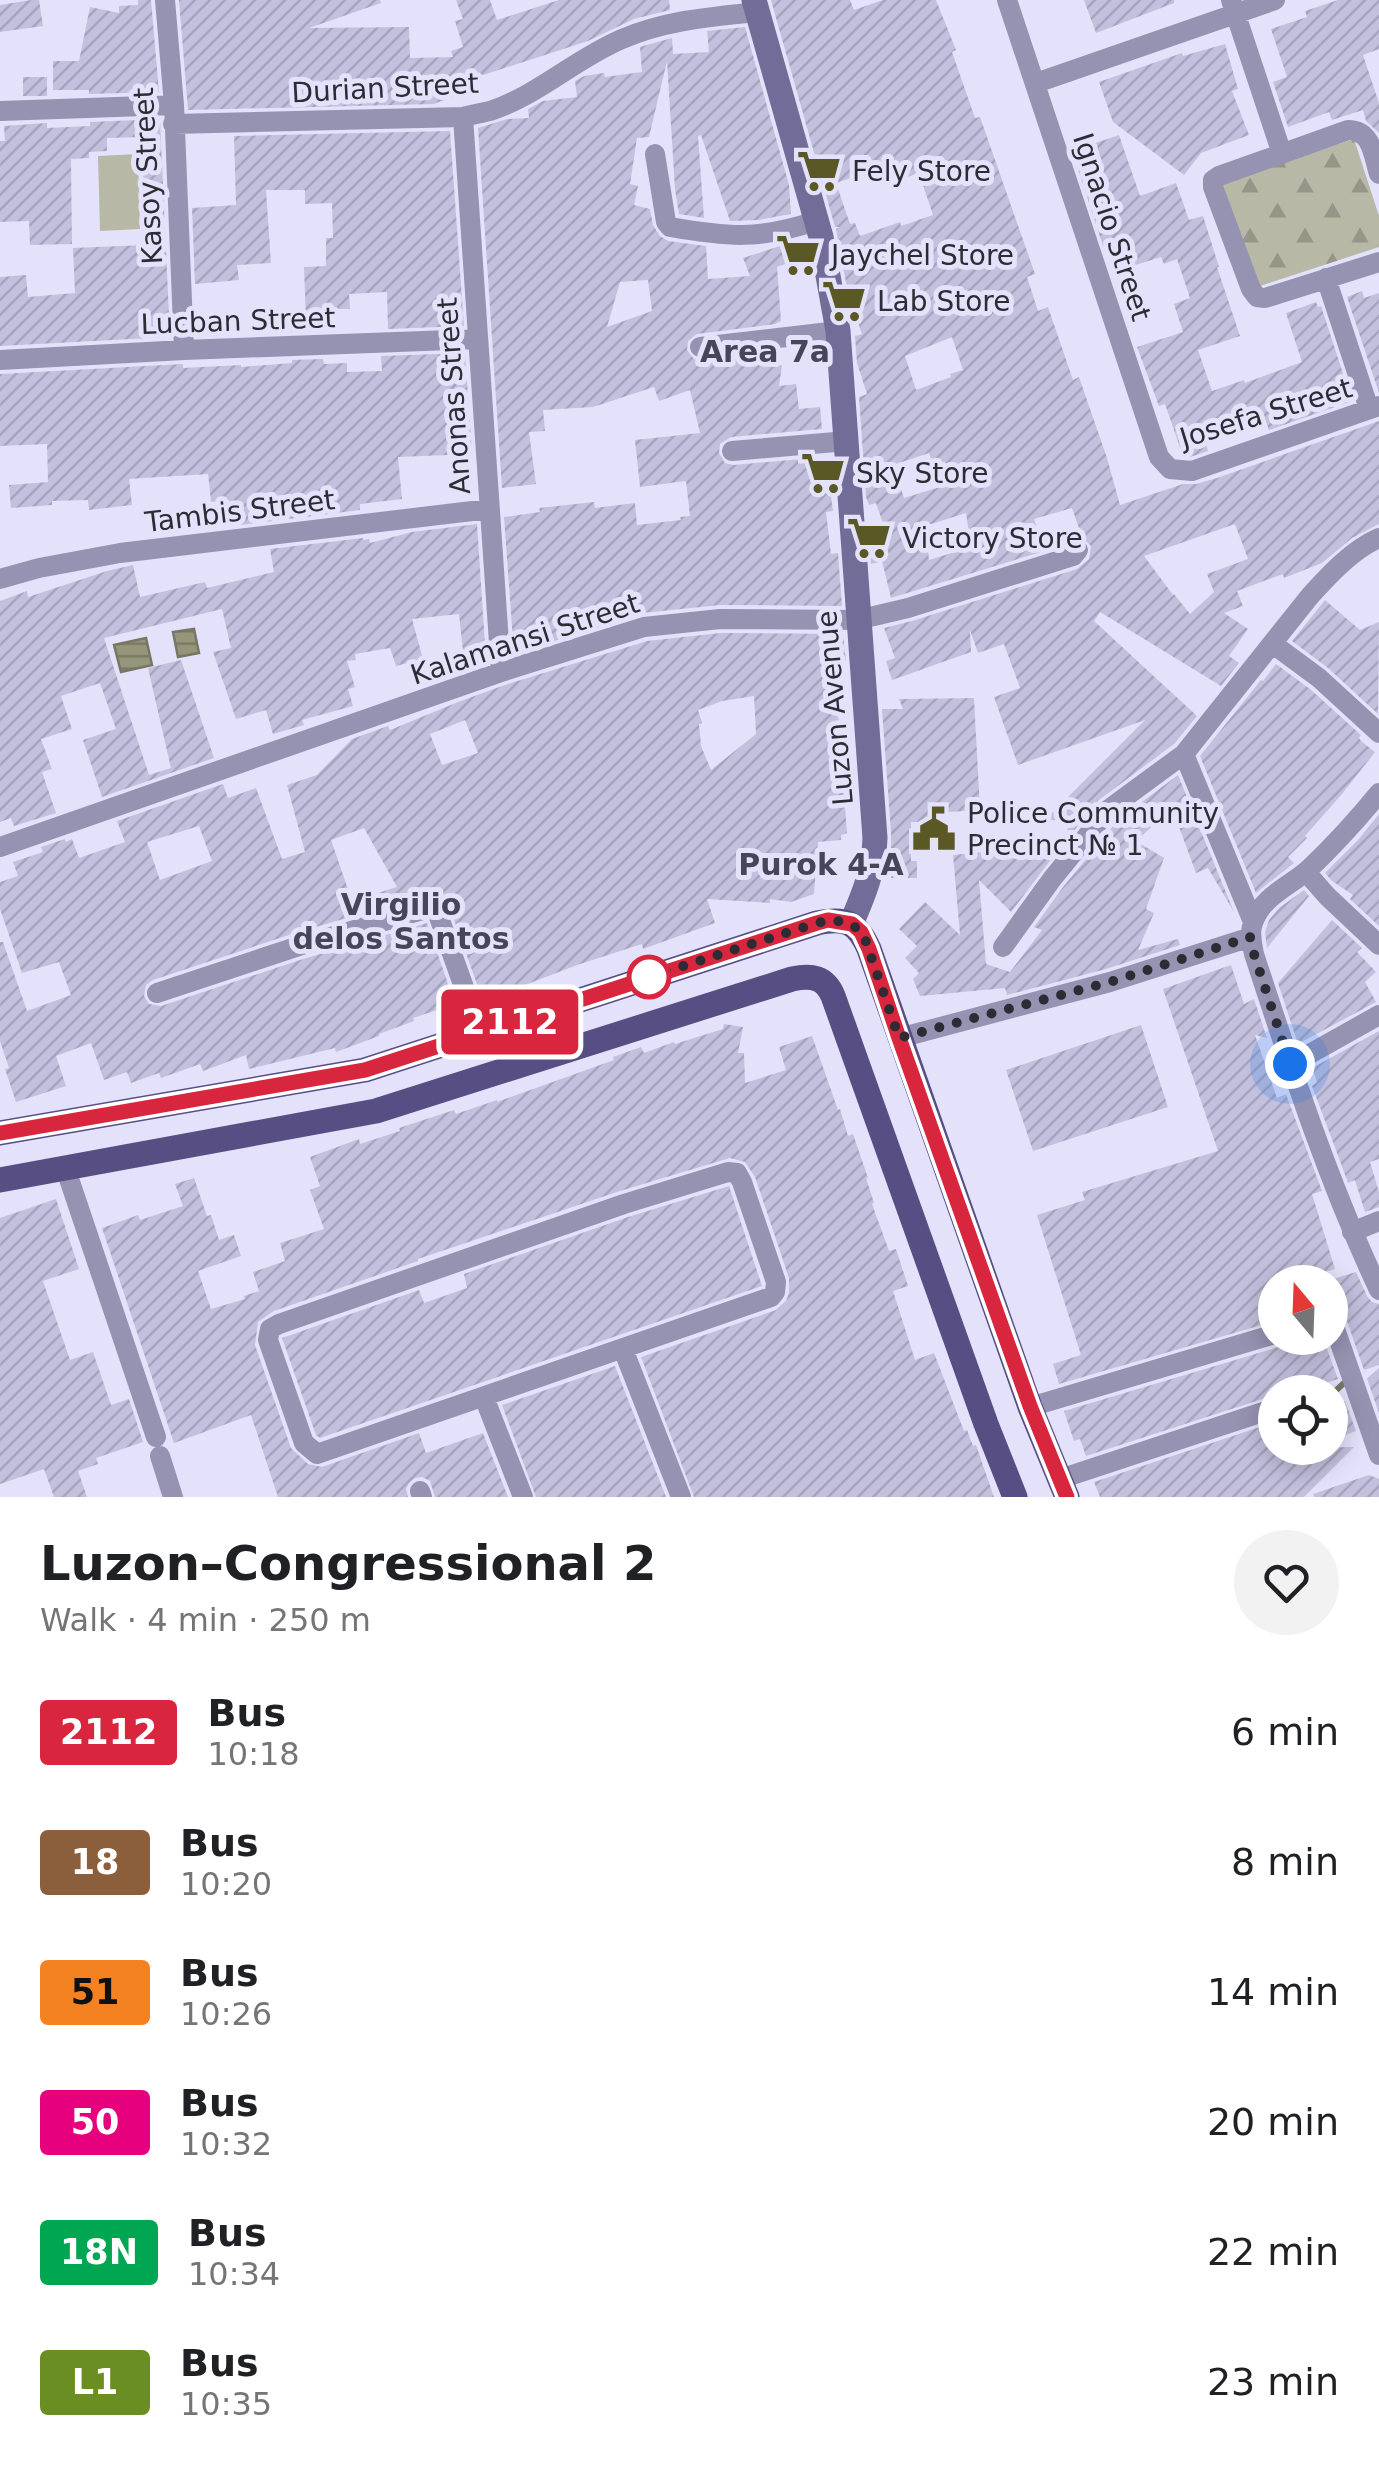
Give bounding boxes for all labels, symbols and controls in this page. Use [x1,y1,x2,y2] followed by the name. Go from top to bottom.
[291,67,479,109] street label: Durian Street
[127,87,169,265] street label: Kasoy Street
[1066,129,1158,325] street label: Ignacio Street
[795,147,843,195] supermarket icon: Fely Store
[852,155,991,188] place label: Fely Store
[774,231,822,279] supermarket icon: Jaychel Store
[829,239,1014,272] place label: Jaychel Store
[820,277,868,325] supermarket icon: Lab Store
[877,285,1010,318] place label: Lab Store
[431,296,477,496] street label: Anonas Street
[140,301,336,341] street label: Lucban Street
[700,334,830,369] district label: Area 7a
[1174,371,1356,455] street label: Josefa Street
[799,449,847,497] supermarket icon: Sky Store
[856,457,988,490] place label: Sky Store
[142,483,337,539] street label: Tambis Street
[845,514,893,562] supermarket icon: Victory Store
[902,522,1083,555] place label: Victory Store
[406,586,644,692] street label: Kalamansi Street
[810,609,860,807] street label: Luzon Avenue
[967,797,1219,862] place label: Police Community Precinct № 1
[910,805,958,853] public building icon: Police Community Precinct № 1
[738,847,905,882] district label: Purok 4-A
[292,887,510,956] district label: Virgilio delos Santos
[628,956,670,998] unlabelled marker
[440,990,580,1054] line badge: 2112
[461,1002,559,1042] text: 2112
[1265,1039,1315,1089] your location
[1258,1265,1348,1355] north arrow
[1258,1265,1348,1465] map controls
[1258,1375,1348,1465] button: locate
[1234,1530,1339,1635] button: heart
[40,1535,657,1591] text: Luzon–Congressional 2
[40,1601,371,1639] text: Walk · 4 min · 250 m
[207,1691,286,1735] text: Bus
[1231,1710,1339,1754] text: 6 min
[60,1712,157,1752] text: 2112
[207,1735,300,1773] text: 10:18
[180,1821,259,1865] text: Bus
[1231,1840,1339,1884] text: 8 min
[71,1842,119,1882] text: 18
[180,1865,272,1903] text: 10:20
[180,1951,259,1995] text: Bus
[1207,1970,1339,2014] text: 14 min
[71,1972,119,2012] text: 51
[180,1995,272,2033] text: 10:26
[180,2081,259,2125] text: Bus
[1207,2100,1339,2144] text: 20 min
[71,2102,119,2142] text: 50
[180,2125,272,2163] text: 10:32
[188,2211,267,2255] text: Bus
[1207,2230,1339,2274] text: 22 min
[60,2232,138,2272] text: 18N
[188,2255,280,2293] text: 10:34
[180,2341,259,2385] text: Bus
[1207,2360,1339,2404] text: 23 min
[72,2362,118,2402] text: L1
[180,2385,272,2423] text: 10:35

